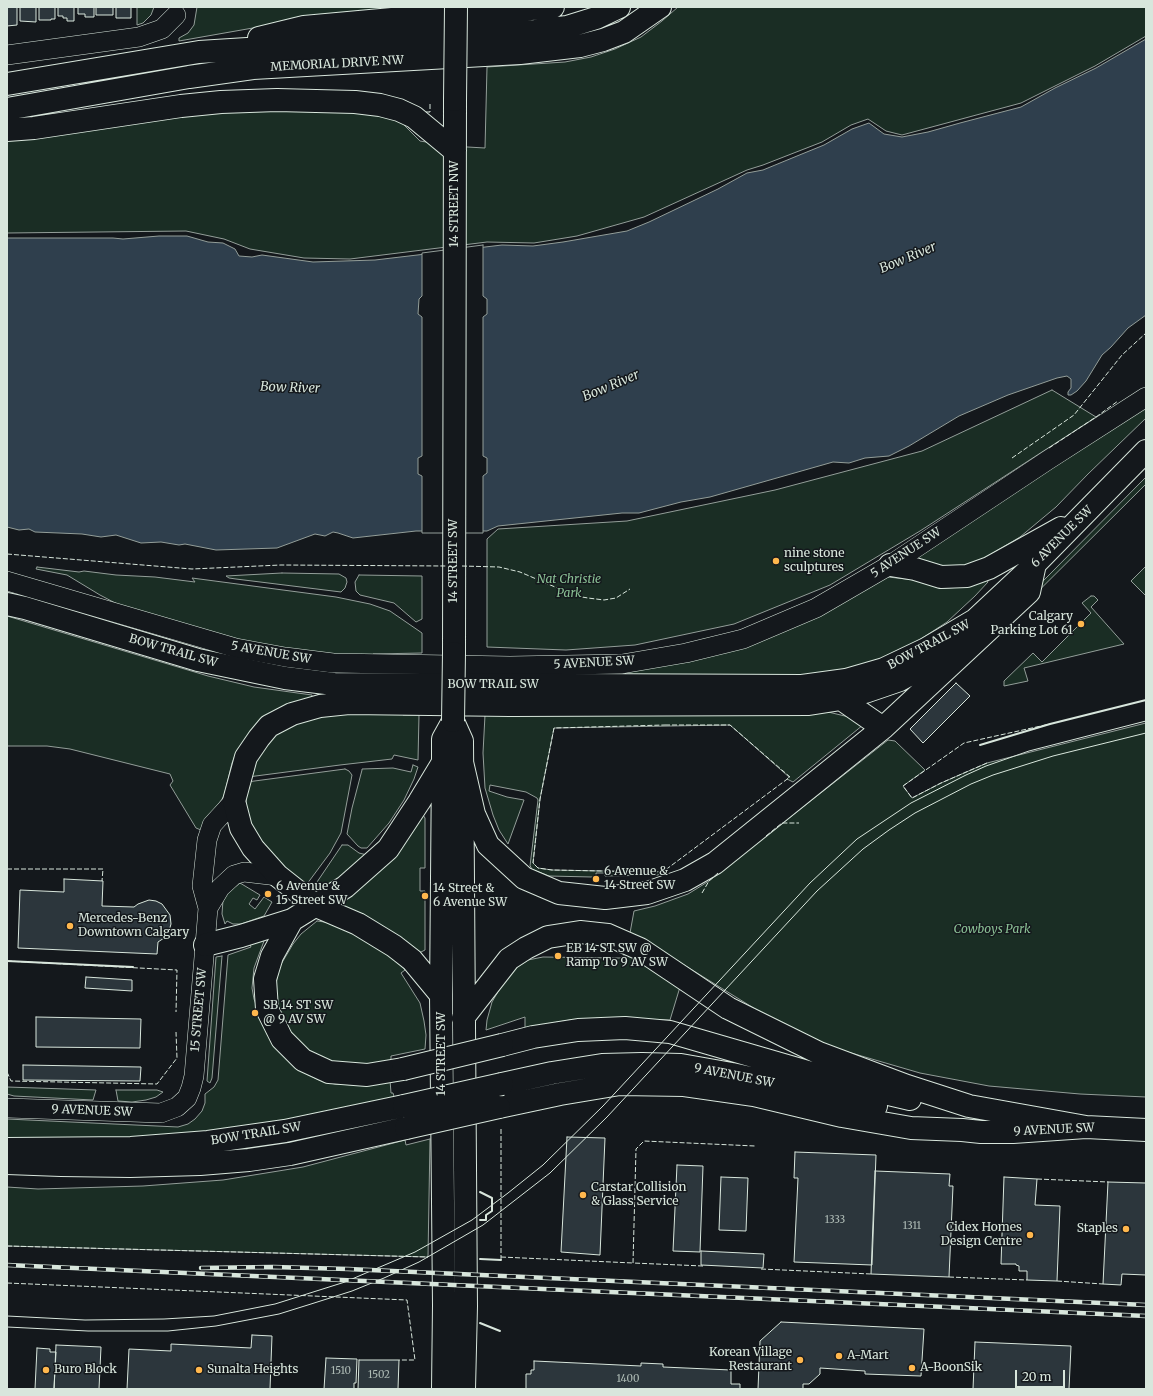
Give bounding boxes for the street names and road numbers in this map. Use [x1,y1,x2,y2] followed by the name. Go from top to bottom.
[270,53,404,75] street label: MEMORIAL DRIVE NW
[448,161,462,247] street label: 14 STREET NW
[1028,503,1096,571] street label: 6 AVENUE SW
[447,519,461,603] street label: 14 STREET SW
[868,525,944,581] street label: 5 AVENUE SW
[885,617,973,673] street label: BOW TRAIL SW
[127,632,219,670] street label: BOW TRAIL SW
[230,639,312,667] street label: 5 AVENUE SW
[553,654,635,672] street label: 5 AVENUE SW
[447,678,539,692] street label: BOW TRAIL SW
[188,968,210,1052] street label: 15 STREET SW
[435,1012,449,1096] street label: 14 STREET SW
[693,1061,775,1091] street label: 9 AVENUE SW
[51,1102,133,1120] street label: 9 AVENUE SW
[210,1120,302,1148] street label: BOW TRAIL SW
[1013,1121,1095,1139] street label: 9 AVENUE SW

